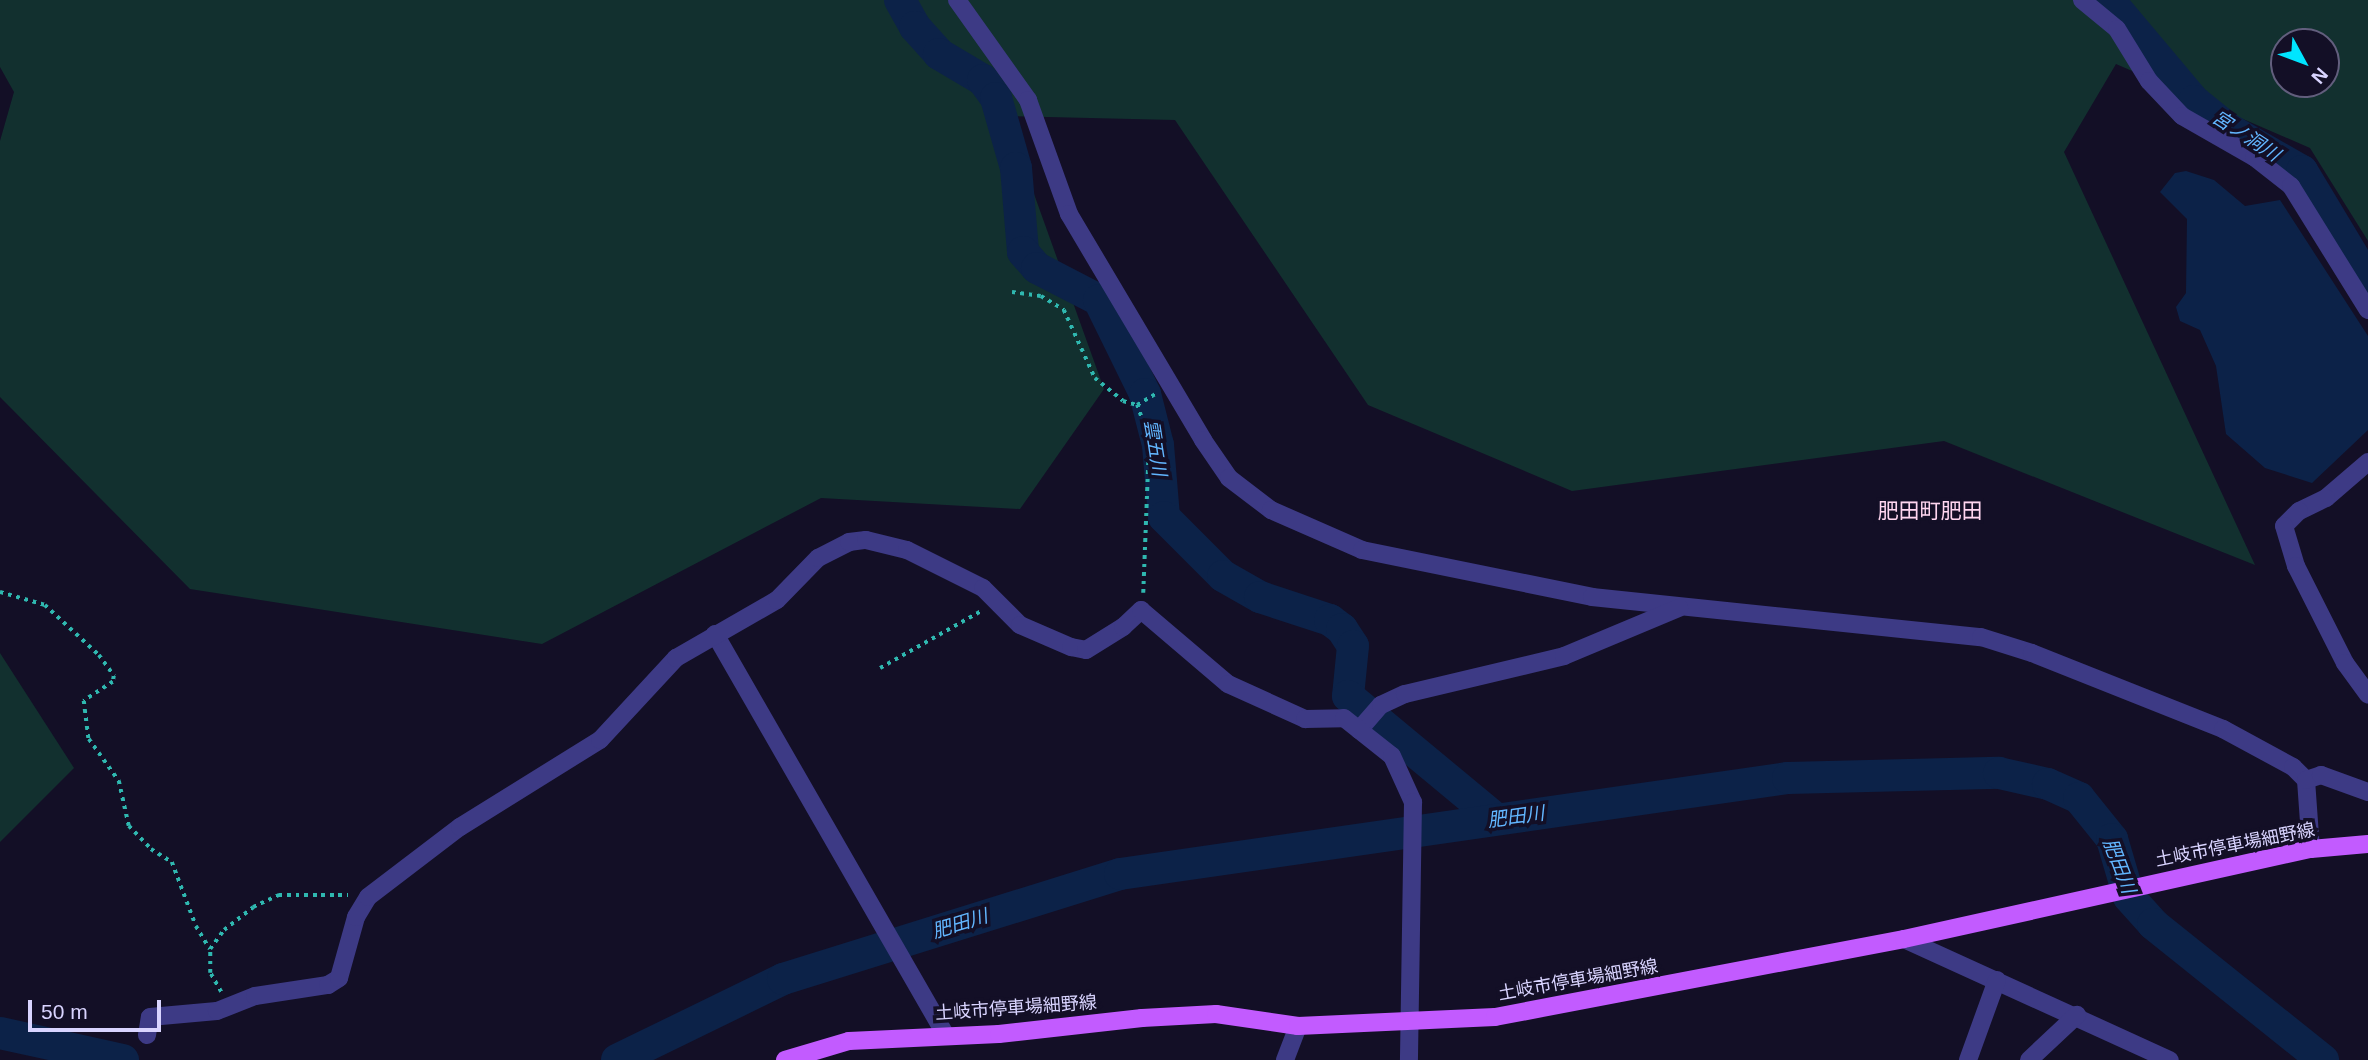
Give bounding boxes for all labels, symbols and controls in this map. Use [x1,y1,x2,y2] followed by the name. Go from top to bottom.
[2270,28,2340,98] north arrow
[2307,64,2332,88] text: N
[2208,106,2284,166] water label: 宮ノ洞川
[1139,418,1171,478] water label: 雲五川
[1878,498,1982,524] district label: 肥田町肥田
[1486,802,1546,832] water label: 肥田川
[2153,819,2317,871] street label: 土岐市停車場細野線
[2098,835,2140,897] water label: 肥田川
[929,905,991,943] water label: 肥田川
[1496,955,1660,1005] street label: 土岐市停車場細野線
[32,986,164,1030] scale bar
[934,992,1098,1024] street label: 土岐市停車場細野線
[41,1000,88,1023] text: 50 m

